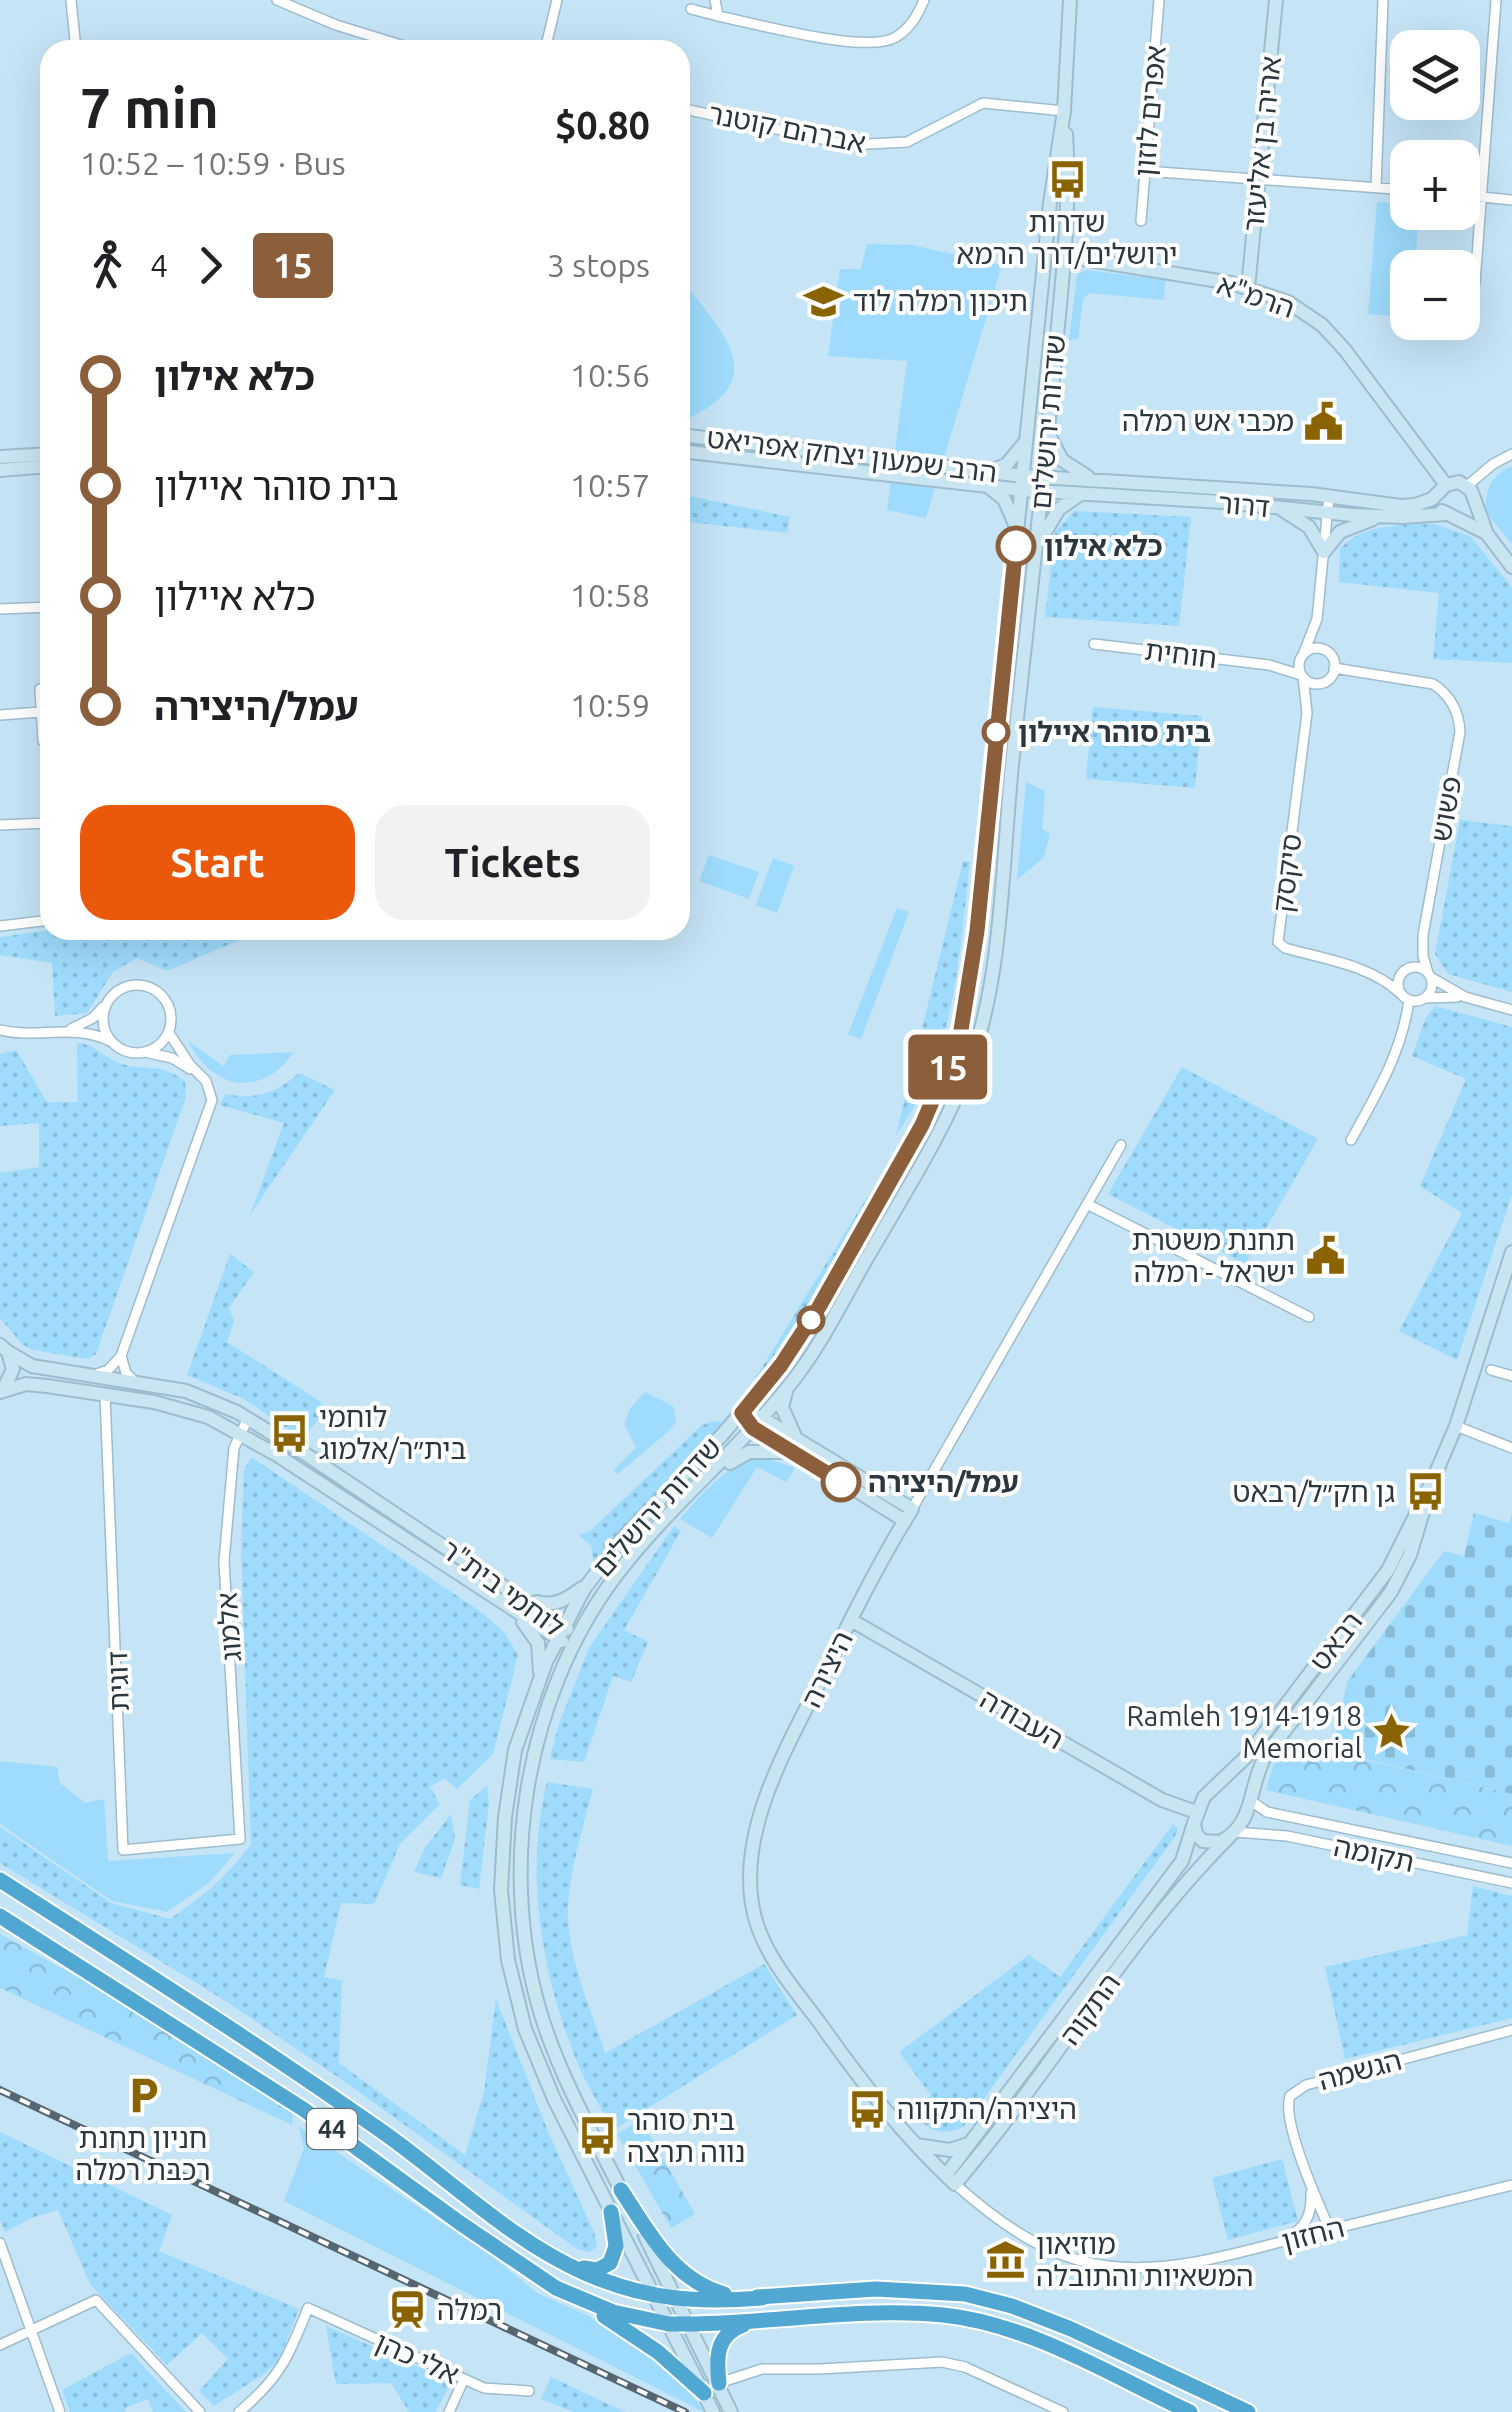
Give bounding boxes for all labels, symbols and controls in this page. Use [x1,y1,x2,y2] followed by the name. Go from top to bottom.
[1390,30,1480,340] map controls
[1390,30,1480,120] button: layers
[1128,44,1171,178] street label: אפרים לוזון
[1237,55,1286,233] street label: אריה בן אליעזר
[80,77,219,138] text: 7 min
[706,97,868,158] street label: אברהם קוטנר
[555,104,650,146] text: $0.80
[1390,140,1480,230] button: +
[80,145,346,181] text: 10:52 – 10:59 · Bus
[1046,159,1088,201] bus stop icon: שדרות ירושלים/דרך הרמא
[957,206,1177,269] place label: שדרות ירושלים/דרך הרמא
[80,238,135,293] icon: walk
[183,238,238,293] icon: forward
[273,245,313,285] text: 15
[150,247,168,283] text: 4
[547,247,650,283] text: 3 stops
[1390,250,1480,340] button: −
[1214,268,1299,323] street label: הרמ"א
[802,280,844,322] school or university icon: תיכון רמלה לוד
[853,285,1028,316] place label: תיכון רמלה לוד
[1024,333,1071,511] street label: שדרות ירושלים
[154,355,315,397] text: כלא אילון
[570,357,650,393] text: 10:56
[1303,400,1345,442] public building icon: מכבי אש רמלה
[1122,405,1294,436] place label: מכבי אש רמלה
[705,421,999,488] street label: הרב שמעון יצחק אפריאט
[154,465,399,507] text: בית סוהר איילון
[570,467,650,503] text: 10:57
[1217,487,1271,522] street label: דרור
[997,527,1035,565] marker: כלא אילון
[1044,530,1163,561] place label: כלא אילון
[154,575,316,617] text: כלא איילון
[570,577,650,613] text: 10:58
[1143,634,1219,673] street label: חוחית
[154,685,359,727] text: עמל/היצירה
[570,687,650,723] text: 10:59
[1018,716,1211,747] place label: בית סוהר איילון
[983,719,1009,745] marker: בית סוהר איילון
[1425,774,1466,844] street label: פשוש
[80,805,355,920] button: Start
[375,805,650,920] button: Tickets
[1266,832,1307,914] street label: סיקסק
[903,1034,993,1100] line badge: 15
[928,1047,968,1087] text: 15
[1132,1224,1295,1287] place label: תחנת משטרת ישראל - רמלה
[1304,1235,1346,1277] public building icon: תחנת משטרת ישראל - רמלה
[798,1307,824,1333] unlabelled marker
[319,1401,467,1464] place label: לוחמי בית״ר/אלמוג
[268,1412,310,1454] bus stop icon: לוחמי בית״ר/אלמוג
[586,1431,727,1582] street label: שדרות ירושלים
[822,1463,860,1501] marker: עמל/היצירה
[868,1466,1019,1497] place label: עמל/היצירה
[1404,1471,1446,1513] bus stop icon: גן חק״ל/רבאט
[1233,1476,1395,1507] place label: גן חק״ל/רבאט
[436,1533,570,1642] street label: לוחמי בית"ר
[211,1591,246,1663] street label: אלמוג
[1303,1606,1368,1676] street label: רבאט
[795,1626,858,1712] street label: היצירה
[101,1650,134,1712] street label: דוגית
[975,1682,1069,1755] street label: העבודה
[1126,1700,1362,1763] place label: Ramleh 1914-1918 Memorial
[1371,1711,1413,1753] place icon: Ramleh 1914-1918 Memorial
[1331,1830,1417,1877] street label: תקומה
[1053,1967,1126,2050] street label: התקוה
[1315,2044,1405,2095] street label: הגשמה
[122,2074,164,2116] parking icon: חניון תחנת רכבת רמלה
[846,2088,888,2130] bus stop icon: היצירה/התקווה
[897,2093,1077,2124] place label: היצירה/התקווה
[627,2104,745,2167] place label: בית סוהר נווה תרצה
[307,2109,357,2149] road number: 44
[576,2115,618,2157] bus stop icon: בית סוהר נווה תרצה
[75,2122,211,2185] place label: חניון תחנת רכבת רמלה
[1279,2211,1347,2256] street label: החזון
[1036,2228,1254,2291] place label: מוזיאון המשאיות והתובלה
[985,2239,1027,2281] museum icon: מוזיאון המשאיות והתובלה
[386,2289,428,2331] station icon: רמלה
[437,2294,502,2325] place label: רמלה
[371,2325,464,2390] street label: אלי כהן

